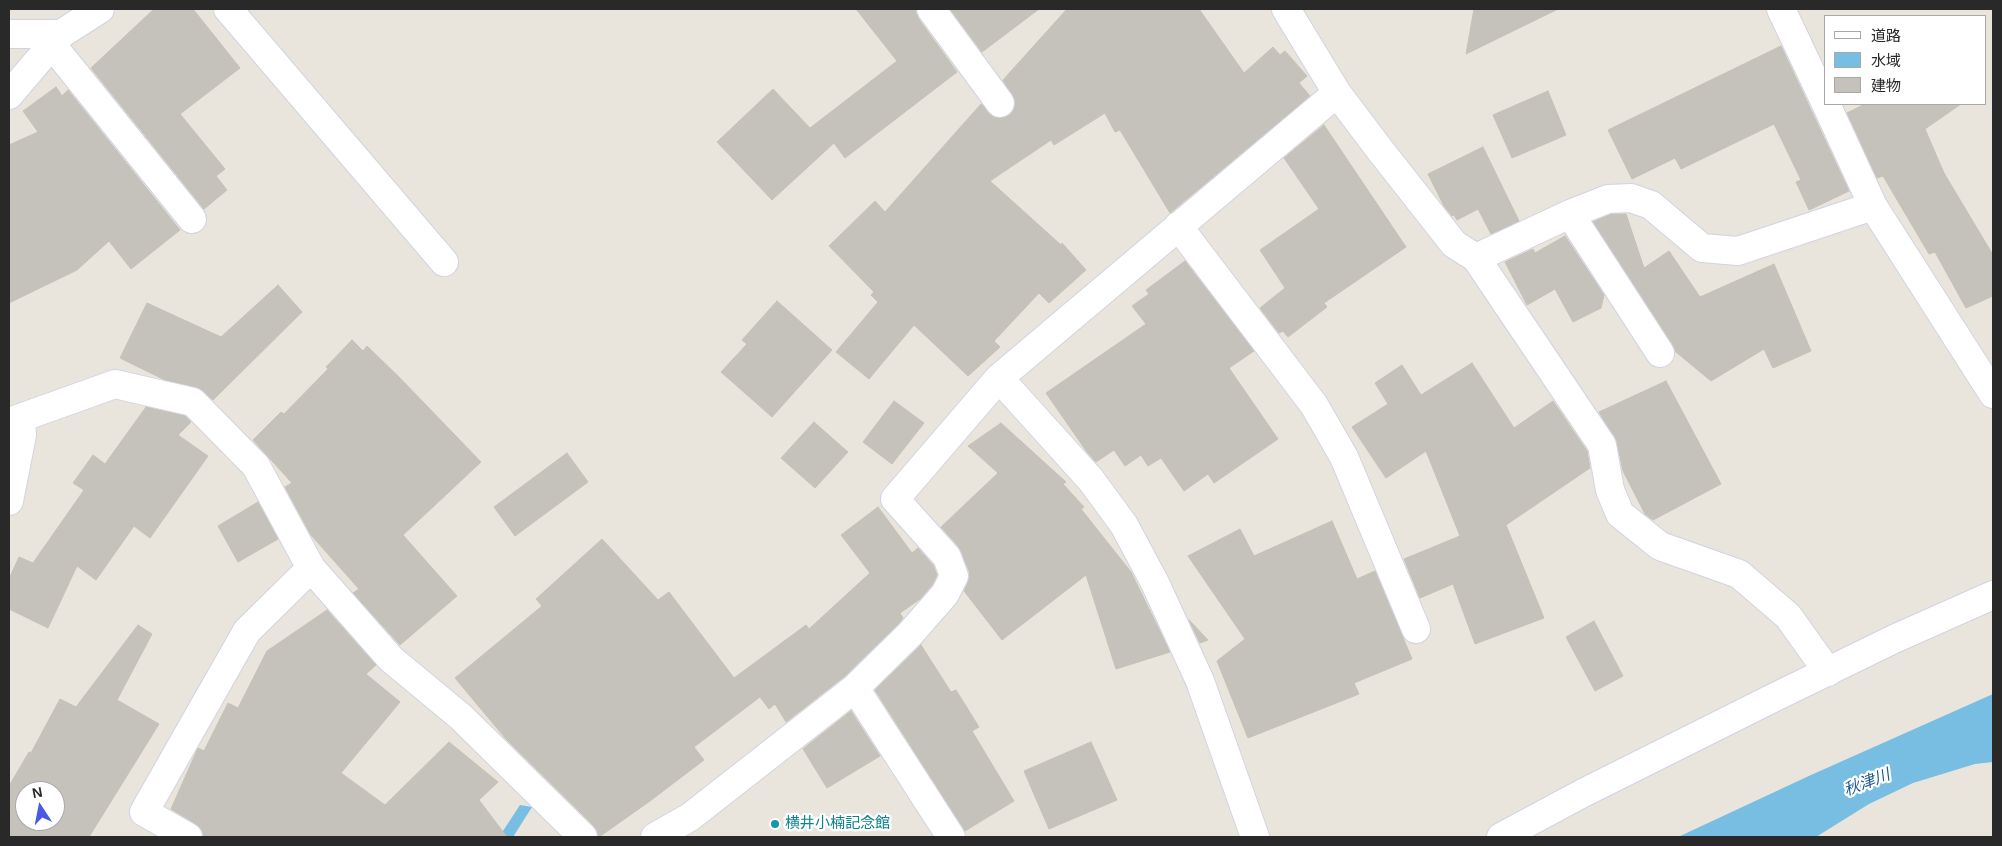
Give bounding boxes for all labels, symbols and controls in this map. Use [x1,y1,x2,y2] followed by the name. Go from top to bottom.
[1824,15,1987,105] legend
[1871,27,1901,44] text: 道路
[1871,52,1901,69] text: 水域
[1871,77,1901,94] text: 建物
[1841,765,1893,801] water label: 秋津川
[15,781,65,831] north arrow
[31,783,44,801] text: N
[785,815,890,833] place label: 横井小楠記念館
[769,818,781,830] marker: 横井小楠記念館

